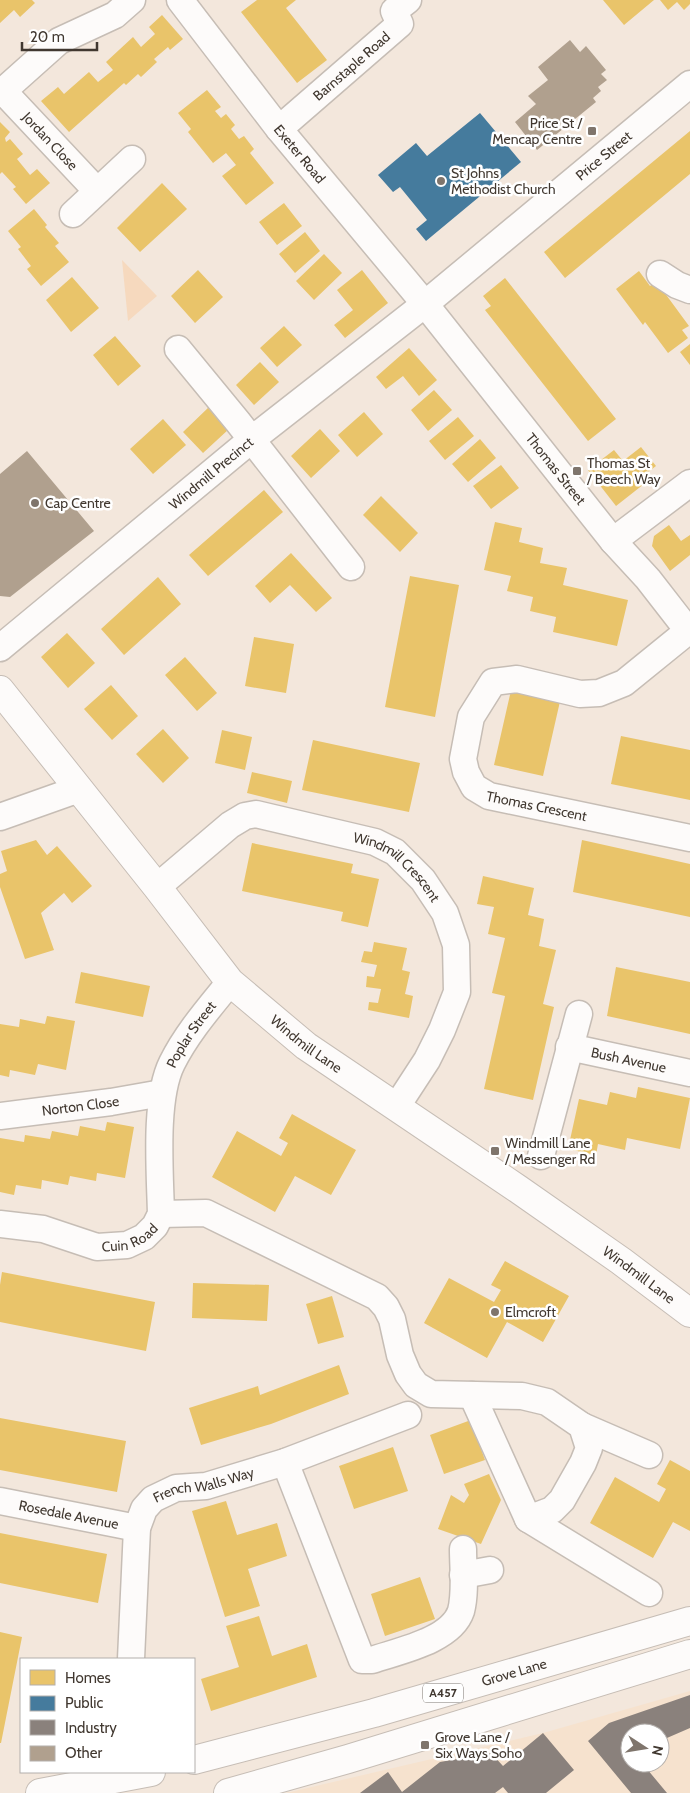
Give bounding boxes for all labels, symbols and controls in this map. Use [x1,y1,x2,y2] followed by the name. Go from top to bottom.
[22,20,98,52] scale bar
[30,28,65,46] text: 20 m
[309,28,394,104] street label: Barnstaple Road
[18,108,82,174] street label: Jordan Close
[492,114,582,148] place label: Price St / Mencap Centre
[270,121,329,187] street label: Exeter Road
[586,125,598,137] marker: Price St / Mencap Centre
[572,127,636,184] street label: Price Street
[451,164,556,198] place label: St Johns Methodist Church
[435,175,447,187] marker: St Johns Methodist Church
[522,429,590,509] street label: Thomas Street
[165,433,257,513] street label: Windmill Precinct
[586,454,661,488] place label: Thomas St / Beech Way
[571,465,583,477] marker: Thomas St / Beech Way
[45,494,111,512] place label: Cap Centre
[29,497,41,509] marker: Cap Centre
[485,787,589,825] street label: Thomas Crescent
[352,828,444,906] street label: Windmill Crescent
[162,997,220,1071] street label: Poplar Street
[267,1011,346,1077] street label: Windmill Lane
[589,1043,668,1077] street label: Bush Avenue
[41,1092,120,1120] street label: Norton Close
[504,1134,595,1168] place label: Windmill Lane / Messenger Rd
[489,1145,501,1157] marker: Windmill Lane / Messenger Rd
[101,1219,162,1256] street label: Cuin Road
[599,1242,679,1307] street label: Windmill Lane
[505,1303,556,1321] place label: Elmcroft
[489,1306,501,1318] marker: Elmcroft
[150,1463,256,1507] street label: French Walls Way
[17,1496,120,1533] street label: Rosedale Avenue
[479,1654,549,1690] street label: Grove Lane
[20,1658,195,1773] legend
[65,1669,111,1687] text: Homes
[423,1684,463,1702] road number: A457
[65,1694,103,1712] text: Public
[65,1719,117,1737] text: Industry
[620,1723,670,1773] north arrow
[435,1728,522,1762] place label: Grove Lane / Six Ways Soho
[419,1739,431,1751] marker: Grove Lane / Six Ways Soho
[65,1744,102,1762] text: Other
[648,1744,668,1757] text: N

